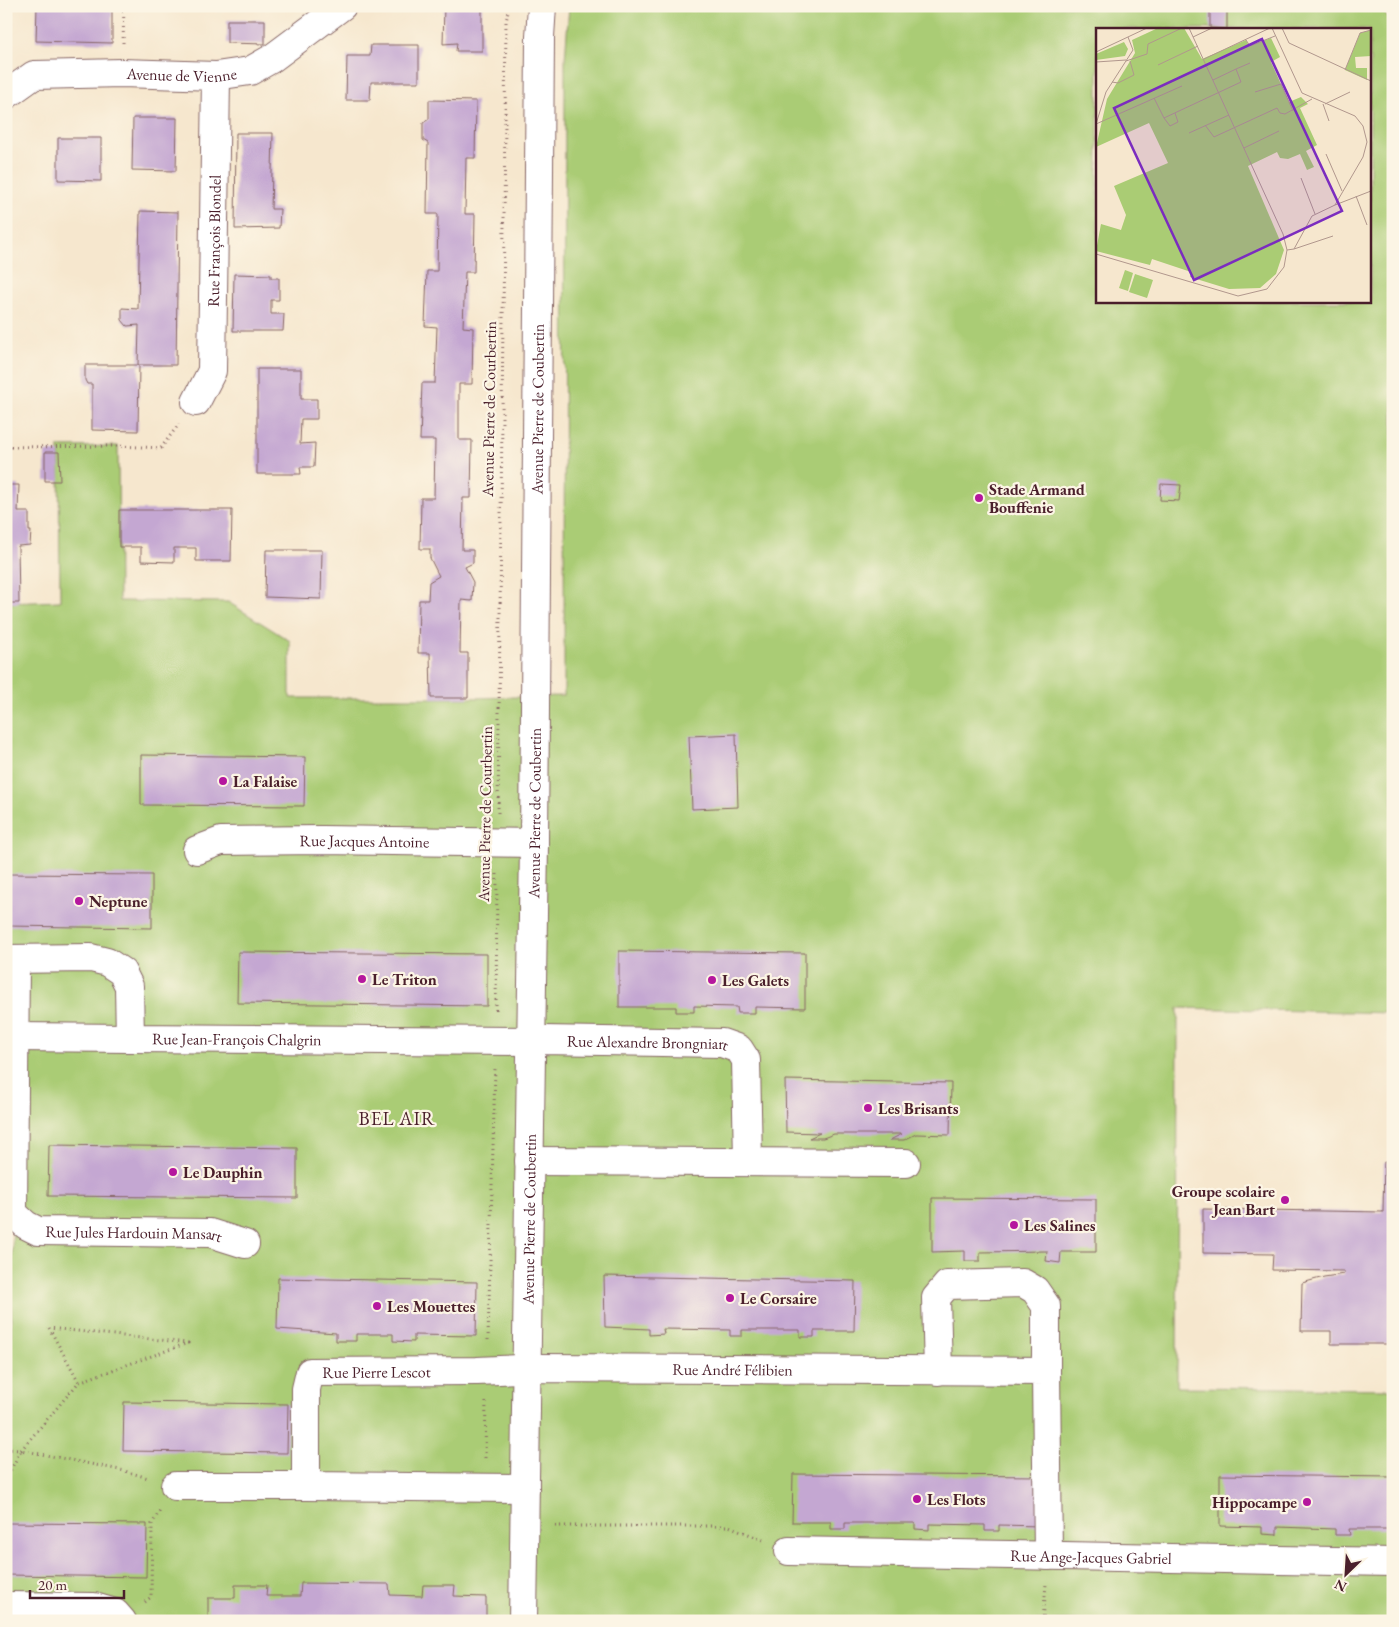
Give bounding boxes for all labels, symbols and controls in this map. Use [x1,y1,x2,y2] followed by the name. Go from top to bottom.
[1096,28,1372,302] inset map
[125,63,238,87] street label: Avenue de Vienne
[202,175,225,307] street label: Rue François Blondel
[477,320,501,498] street label: Avenue Pierre de Courbertin
[526,323,548,496] street label: Avenue Pierre de Coubertin
[989,479,1085,518] place label: Stade Armand Bouffenie
[973,492,985,504] marker: Stade Armand Bouffenie
[473,725,497,903] street label: Avenue Pierre de Courbertin
[523,727,545,900] street label: Avenue Pierre de Coubertin
[233,771,298,792] place label: La Falaise
[217,775,229,787] marker: La Falaise
[299,829,429,852] street label: Rue Jacques Antoine
[89,891,148,912] place label: Neptune
[73,895,85,907] marker: Neptune
[372,969,437,990] place label: Le Triton
[722,970,789,991] place label: Les Galets
[356,973,368,985] marker: Le Triton
[706,974,718,986] marker: Les Galets
[152,1028,322,1050] street label: Rue Jean-François Chalgrin
[567,1030,732,1055] street label: Rue Alexandre Brongniart
[878,1098,959,1119] place label: Les Brisants
[862,1102,874,1114] marker: Les Brisants
[359,1106,435,1131] district label: BEL AIR
[517,1133,540,1306] street label: Avenue Pierre de Coubertin
[183,1162,262,1183] place label: Le Dauphin
[167,1166,179,1178] marker: Le Dauphin
[1172,1181,1275,1220] place label: Groupe scolaire Jean Bart
[1279,1194,1291,1206] marker: Groupe scolaire Jean Bart
[1024,1215,1096,1236] place label: Les Salines
[1008,1219,1020,1231] marker: Les Salines
[45,1221,225,1247] street label: Rue Jules Hardouin Mansart
[740,1288,817,1309] place label: Le Corsaire
[724,1292,736,1304] marker: Le Corsaire
[387,1296,475,1317] place label: Les Mouettes
[371,1300,383,1312] marker: Les Mouettes
[672,1358,793,1380] street label: Rue André Félibien
[322,1361,431,1382] street label: Rue Pierre Lescot
[927,1489,986,1510] place label: Les Flots
[1212,1492,1297,1513] place label: Hippocampe
[911,1493,923,1505] marker: Les Flots
[1301,1496,1313,1508] marker: Hippocampe
[1010,1545,1172,1568] street label: Rue Ange-Jacques Gabriel
[1322,1550,1372,1600] north arrow
[30,1567,124,1599] scale bar
[38,1575,67,1594] text: 20 m
[1331,1575,1349,1596] text: N

